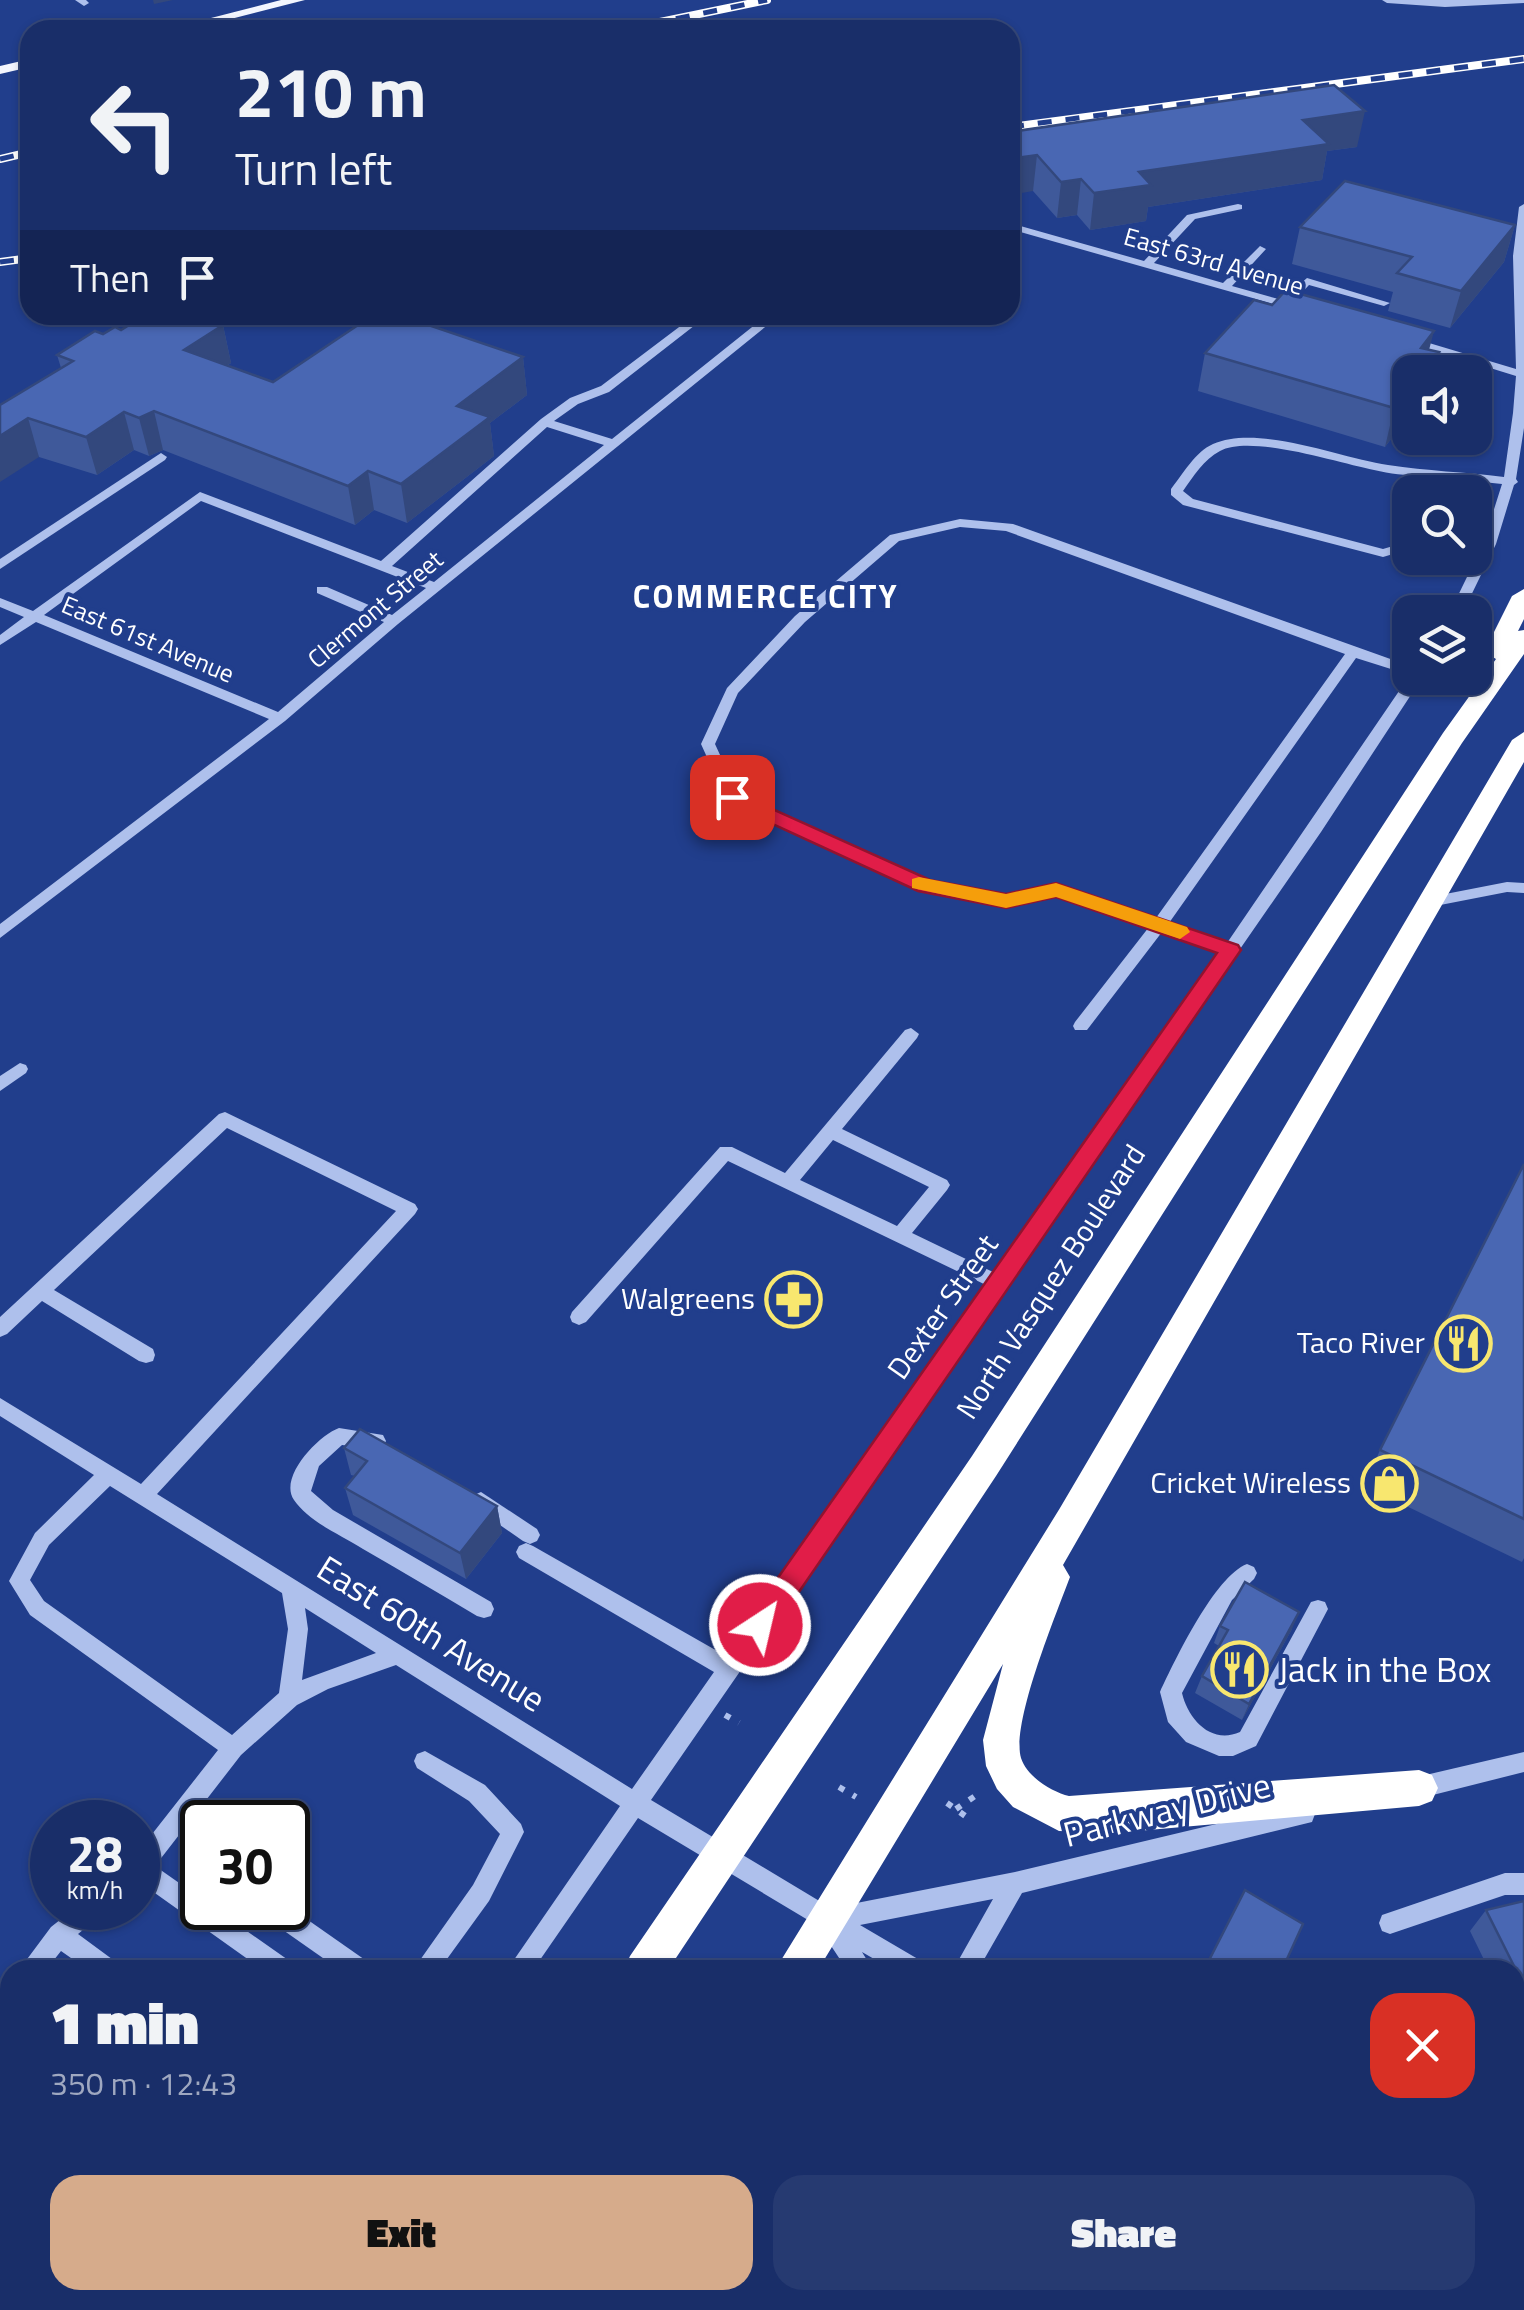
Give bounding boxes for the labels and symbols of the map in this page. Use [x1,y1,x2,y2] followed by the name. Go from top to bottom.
[1120,217,1308,305] street label: East 63rd Avenue
[299,541,451,677] street label: Clermont Street
[633,572,899,620] district label: COMMERCE CITY
[56,585,240,693] street label: East 61st Avenue
[690,755,775,840] pin
[944,1135,1156,1428] street label: North Vasquez Boulevard
[875,1224,1009,1388] street label: Dexter Street
[764,1269,824,1329] pharmacy icon: Walgreens
[621,1275,755,1321] place label: Walgreens
[1434,1313,1494,1373] restaurant icon: Taco River
[1297,1319,1425,1365] place label: Taco River
[1360,1453,1420,1513] shop icon: Cricket Wireless
[1150,1459,1351,1505] place label: Cricket Wireless
[307,1541,556,1725] street label: East 60th Avenue
[708,1573,812,1677] position arrow
[1209,1640,1269,1700] restaurant icon: Jack in the Box
[1278,1642,1492,1696] place label: Jack in the Box
[1057,1757,1276,1861] street label: Parkway Drive
[180,1800,310,1930] speed limit sign: 30

